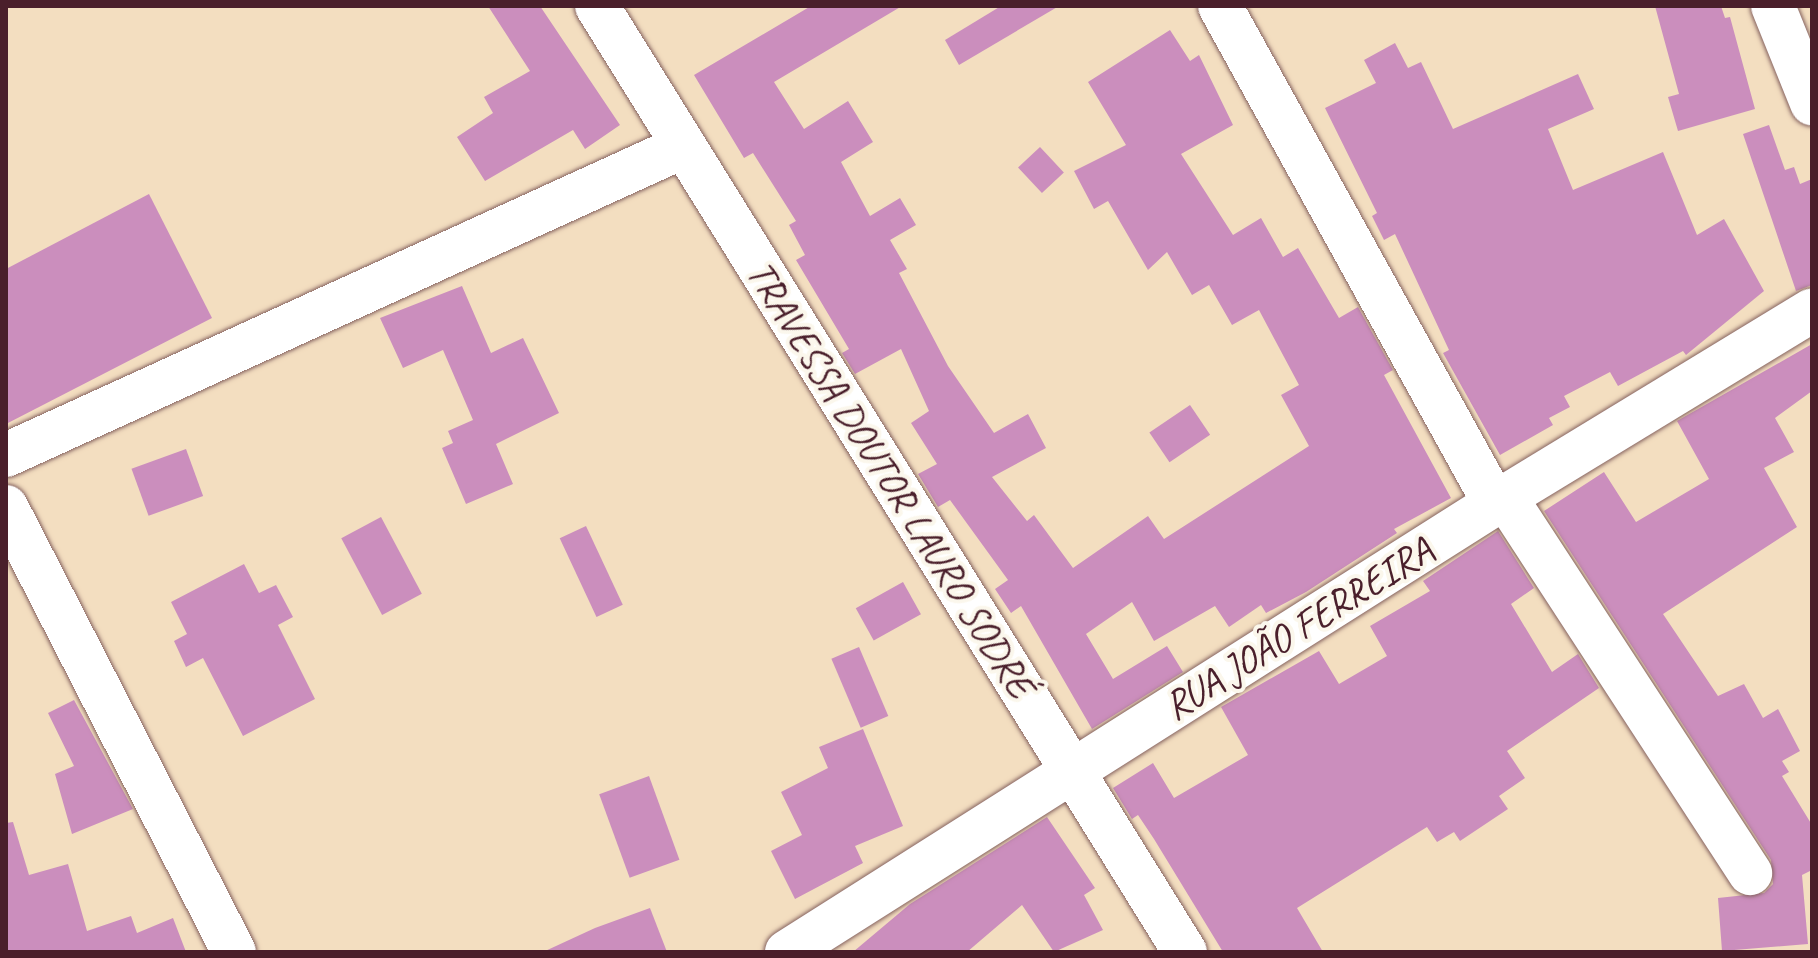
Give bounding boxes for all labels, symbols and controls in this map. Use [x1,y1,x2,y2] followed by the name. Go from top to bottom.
[737,253,1045,705] street label: TRAVESSA DOUTOR LAURO SODRÉ
[1155,526,1441,730] street label: RUA JOÃO FERREIRA

